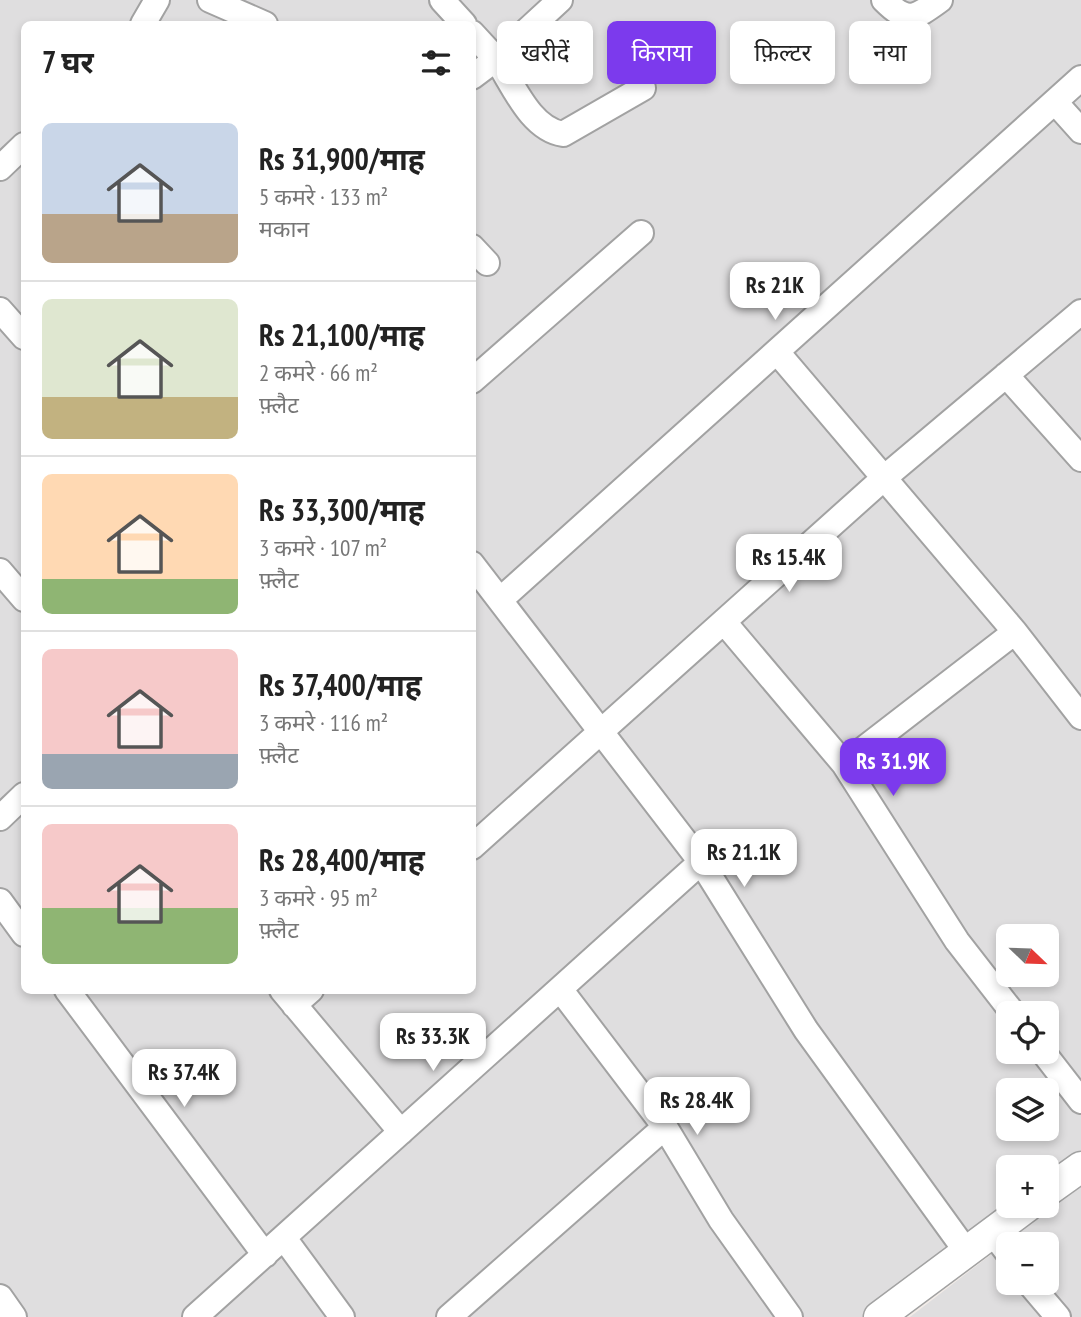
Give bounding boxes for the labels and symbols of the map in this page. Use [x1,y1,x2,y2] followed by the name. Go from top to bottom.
[718,262,832,322] pin: Rs 21K
[717,534,861,594] pin: Rs 15.4K
[821,738,965,798] pin: Rs 31.9K
[672,830,816,889] pin: Rs 21.1K
[996,924,1059,987] north arrow
[361,1014,505,1073] pin: Rs 33.3K
[112,1050,256,1109] pin: Rs 37.4K
[625,1078,769,1137] pin: Rs 28.4K

